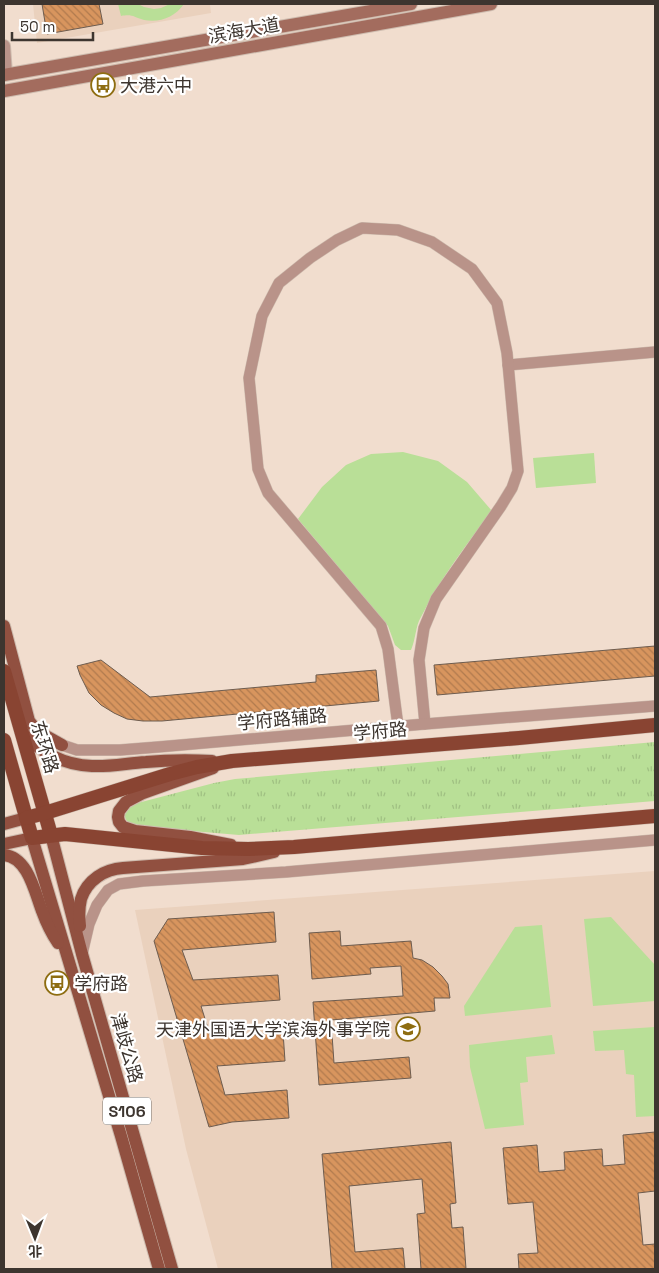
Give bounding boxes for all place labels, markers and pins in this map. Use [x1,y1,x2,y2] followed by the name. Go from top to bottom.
[90,72,116,98] bus stop icon: 大港六中
[120,74,192,97] place label: 大港六中
[44,970,70,996] bus stop icon: 学府路
[74,972,128,995] place label: 学府路
[395,1016,421,1042] school or university icon: 天津外国语大学滨海外事学院
[156,1018,390,1041] place label: 天津外国语大学滨海外事学院

